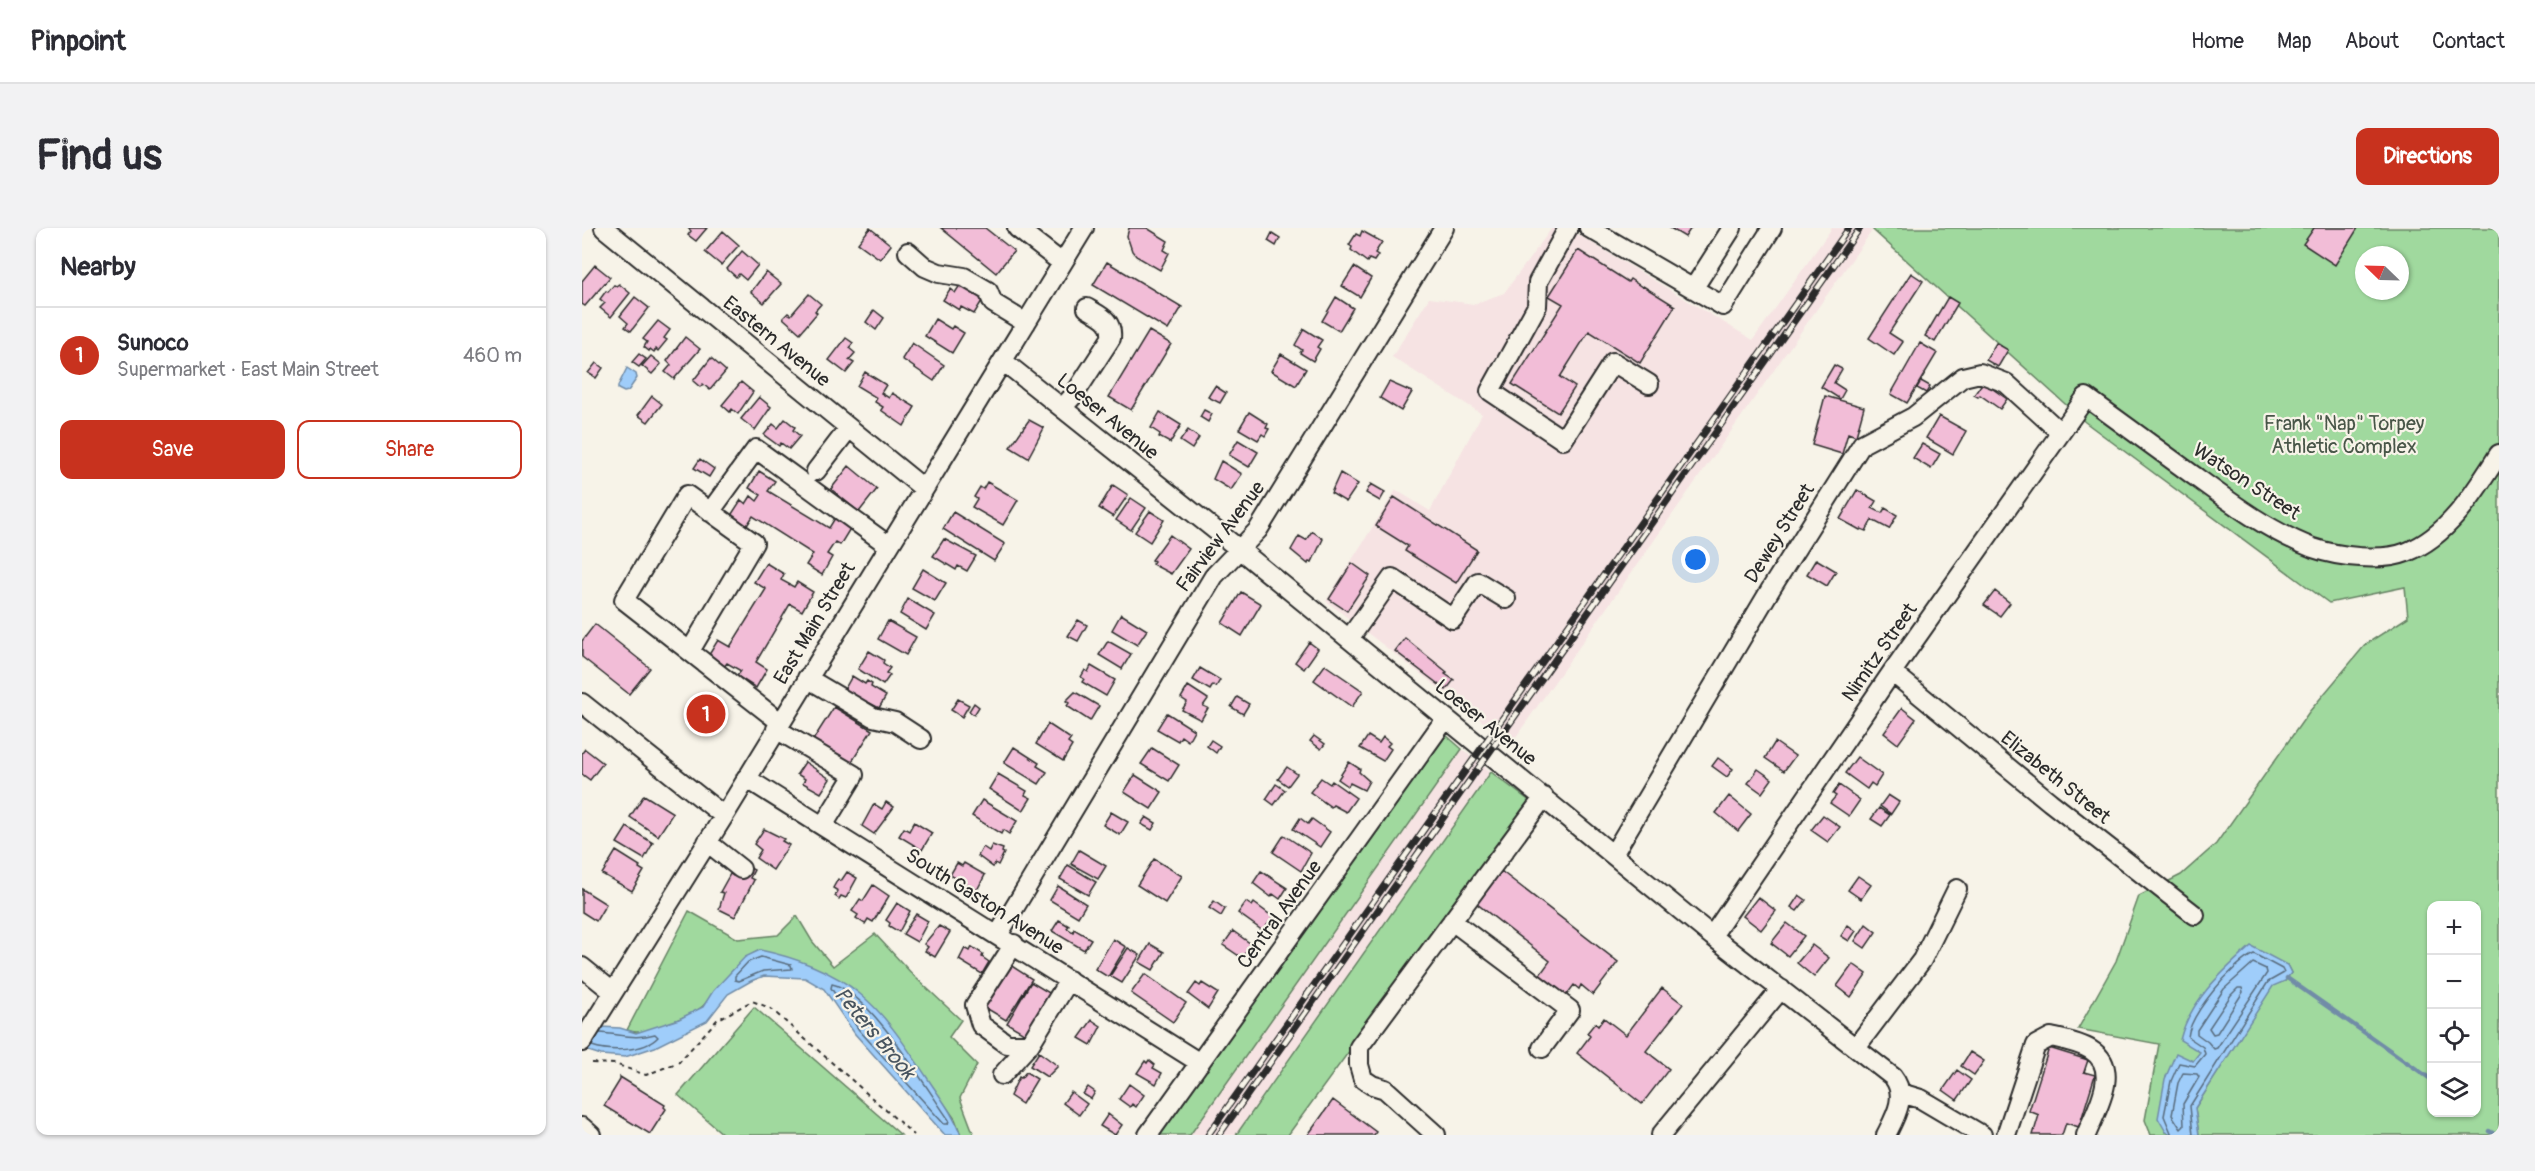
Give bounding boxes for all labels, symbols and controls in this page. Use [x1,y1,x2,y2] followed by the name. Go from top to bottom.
[30,24,126,59] text: Pinpoint
[2191,28,2244,55] text: Home
[2277,28,2312,55] text: Map
[2345,28,2399,55] text: About
[2432,28,2505,55] text: Contact
[2356,128,2499,185] button: Directions
[36,130,162,182] text: Find us
[2355,246,2409,300] north arrow
[60,251,136,283] text: Nearby
[718,291,835,392] street label: Eastern Avenue
[117,329,189,357] text: Sunoco
[76,343,83,368] text: 1
[463,343,522,368] text: 460 m
[117,357,379,382] text: Supermarket · East Main Street
[1052,368,1164,465] street label: Loeser Avenue
[2264,411,2425,459] park label: Frank "Nap" Torpey Athletic Complex
[60,420,285,479] button: Save
[297,420,522,479] button: Share
[2188,437,2306,526] street label: Watson Street
[1171,476,1270,597] street label: Fairview Avenue
[1739,478,1820,588] street label: Dewey Street
[1681,545,1710,574] your location
[768,557,861,689] street label: East Main Street
[1836,597,1923,707] street label: Nimitz Street
[1430,674,1542,771] street label: Loeser Avenue
[686,692,726,736] pin: 1
[1996,725,2116,830] street label: Elizabeth Street
[901,843,1068,960] street label: South Gaston Avenue
[1232,855,1327,973] street label: Central Avenue
[2427,901,2481,1117] map controls
[2427,901,2481,955] button: +
[2427,955,2481,1009] button: −
[828,982,923,1087] water label: Peters Brook
[2427,1009,2481,1063] button: locate
[2427,1063,2481,1117] button: layers

